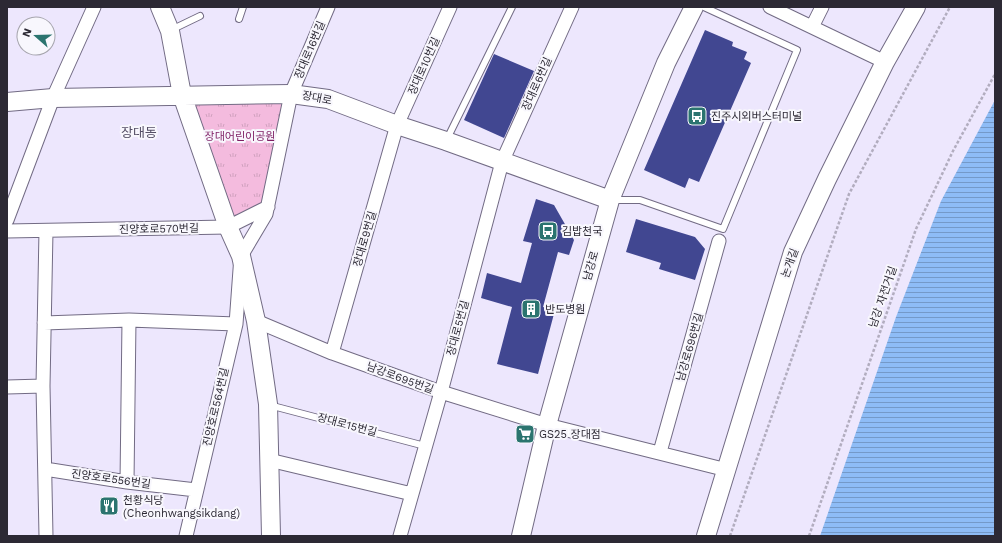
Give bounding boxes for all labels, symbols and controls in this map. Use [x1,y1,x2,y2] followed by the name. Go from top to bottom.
[16,16,56,56] north arrow
[292,19,328,81] street label: 장대로16번길
[20,27,35,39] text: N
[406,35,442,97] street label: 장대로10번길
[519,55,555,113] street label: 장대로6번길
[301,89,333,107] street label: 장대로
[686,105,708,127] bus stop icon: 진주시외버스터미널
[711,110,802,123] place label: 진주시외버스터미널
[121,125,157,140] district label: 장대동
[205,130,275,143] park label: 장대어린이공원
[351,210,379,268] street label: 장대로9번길
[537,220,559,242] bus stop icon: 김밥천국
[119,222,199,236] street label: 진양호로570번길
[562,225,602,238] place label: 김밥천국
[779,247,801,279] street label: 논개길
[581,250,601,282] street label: 남강로
[866,264,900,330] street label: 남강 자전거길
[520,298,542,320] building icon: 반도병원
[444,299,472,357] street label: 장대로5번길
[545,303,585,316] place label: 반도병원
[674,311,706,383] street label: 남강로696번길
[365,360,435,396] street label: 남강로695번길
[201,366,231,448] street label: 진양호로564번길
[316,411,378,439] street label: 장대로15번길
[514,423,536,445] supermarket icon: GS25 장대점
[539,428,601,441] place label: GS25 장대점
[70,467,152,491] street label: 진양호로556번길
[123,494,240,520] place label: 천황식당 (Cheonhwangsikdang)
[98,495,120,517] restaurant icon: 천황식당 (Cheonhwangsikdang)

